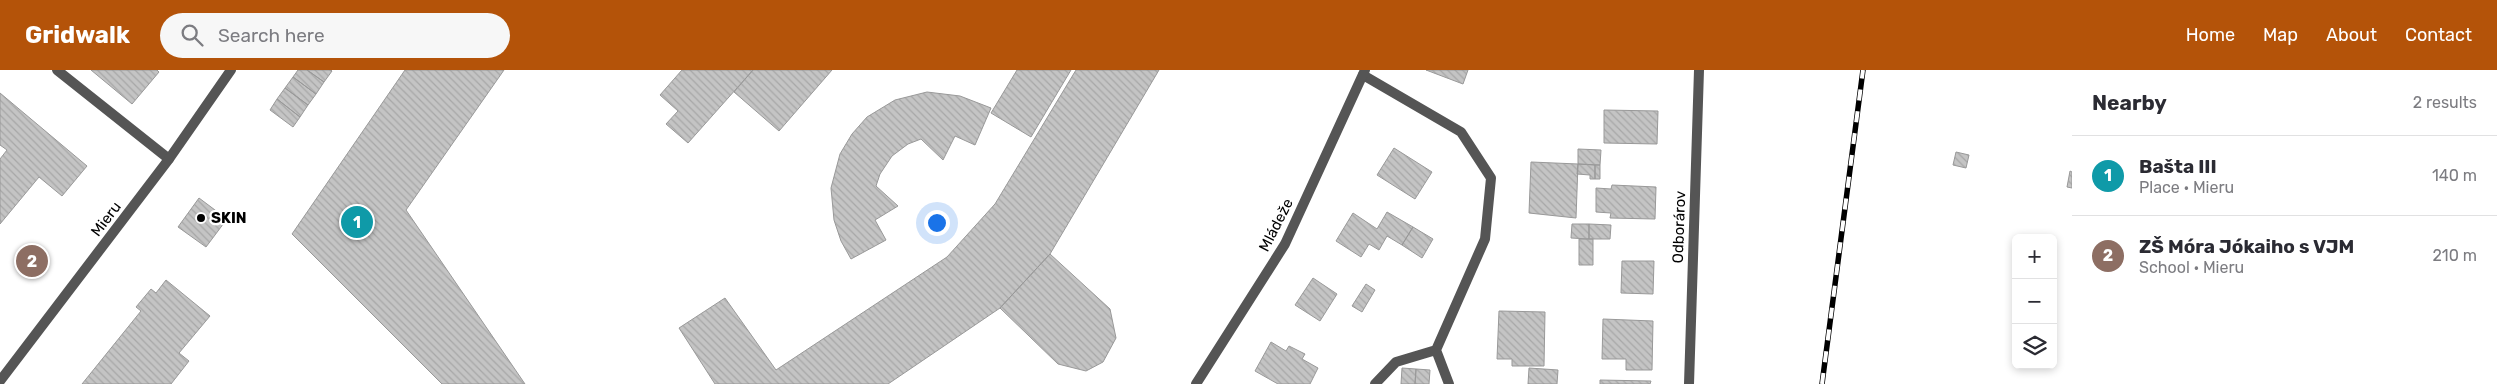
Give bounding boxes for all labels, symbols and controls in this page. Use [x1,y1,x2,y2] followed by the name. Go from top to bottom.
[160,13,510,58] search box
[25,21,130,49] text: Gridwalk
[178,21,206,49] icon: search
[218,24,325,47] text: Search here
[2186,24,2235,46] text: Home
[2263,24,2298,46] text: Map
[2326,24,2377,46] text: About
[2405,24,2472,46] text: Contact
[2092,90,2167,115] text: Nearby
[2413,93,2477,112] text: 2 results
[2139,155,2217,178] text: Bašta III
[2104,166,2112,185] text: 1
[2432,166,2477,185] text: 140 m
[2139,178,2234,197] text: Place · Mieru
[1669,190,1689,264] street label: Odborárov
[1255,195,1297,255] street label: Mládeže
[87,198,125,240] street label: Mieru
[341,203,373,241] pin: 1
[211,209,247,227] place label: SKIN
[924,210,950,236] your location
[195,212,207,224] marker: SKIN
[2012,234,2057,369] map controls
[2012,234,2057,279] button: +
[2139,235,2354,258] text: ZŠ Móra Jókaiho s VJM
[16,242,48,280] pin: 2
[2103,246,2113,265] text: 2
[2432,246,2477,265] text: 210 m
[2139,258,2244,277] text: School · Mieru
[2012,279,2057,324] button: −
[2012,324,2057,369] button: layers

